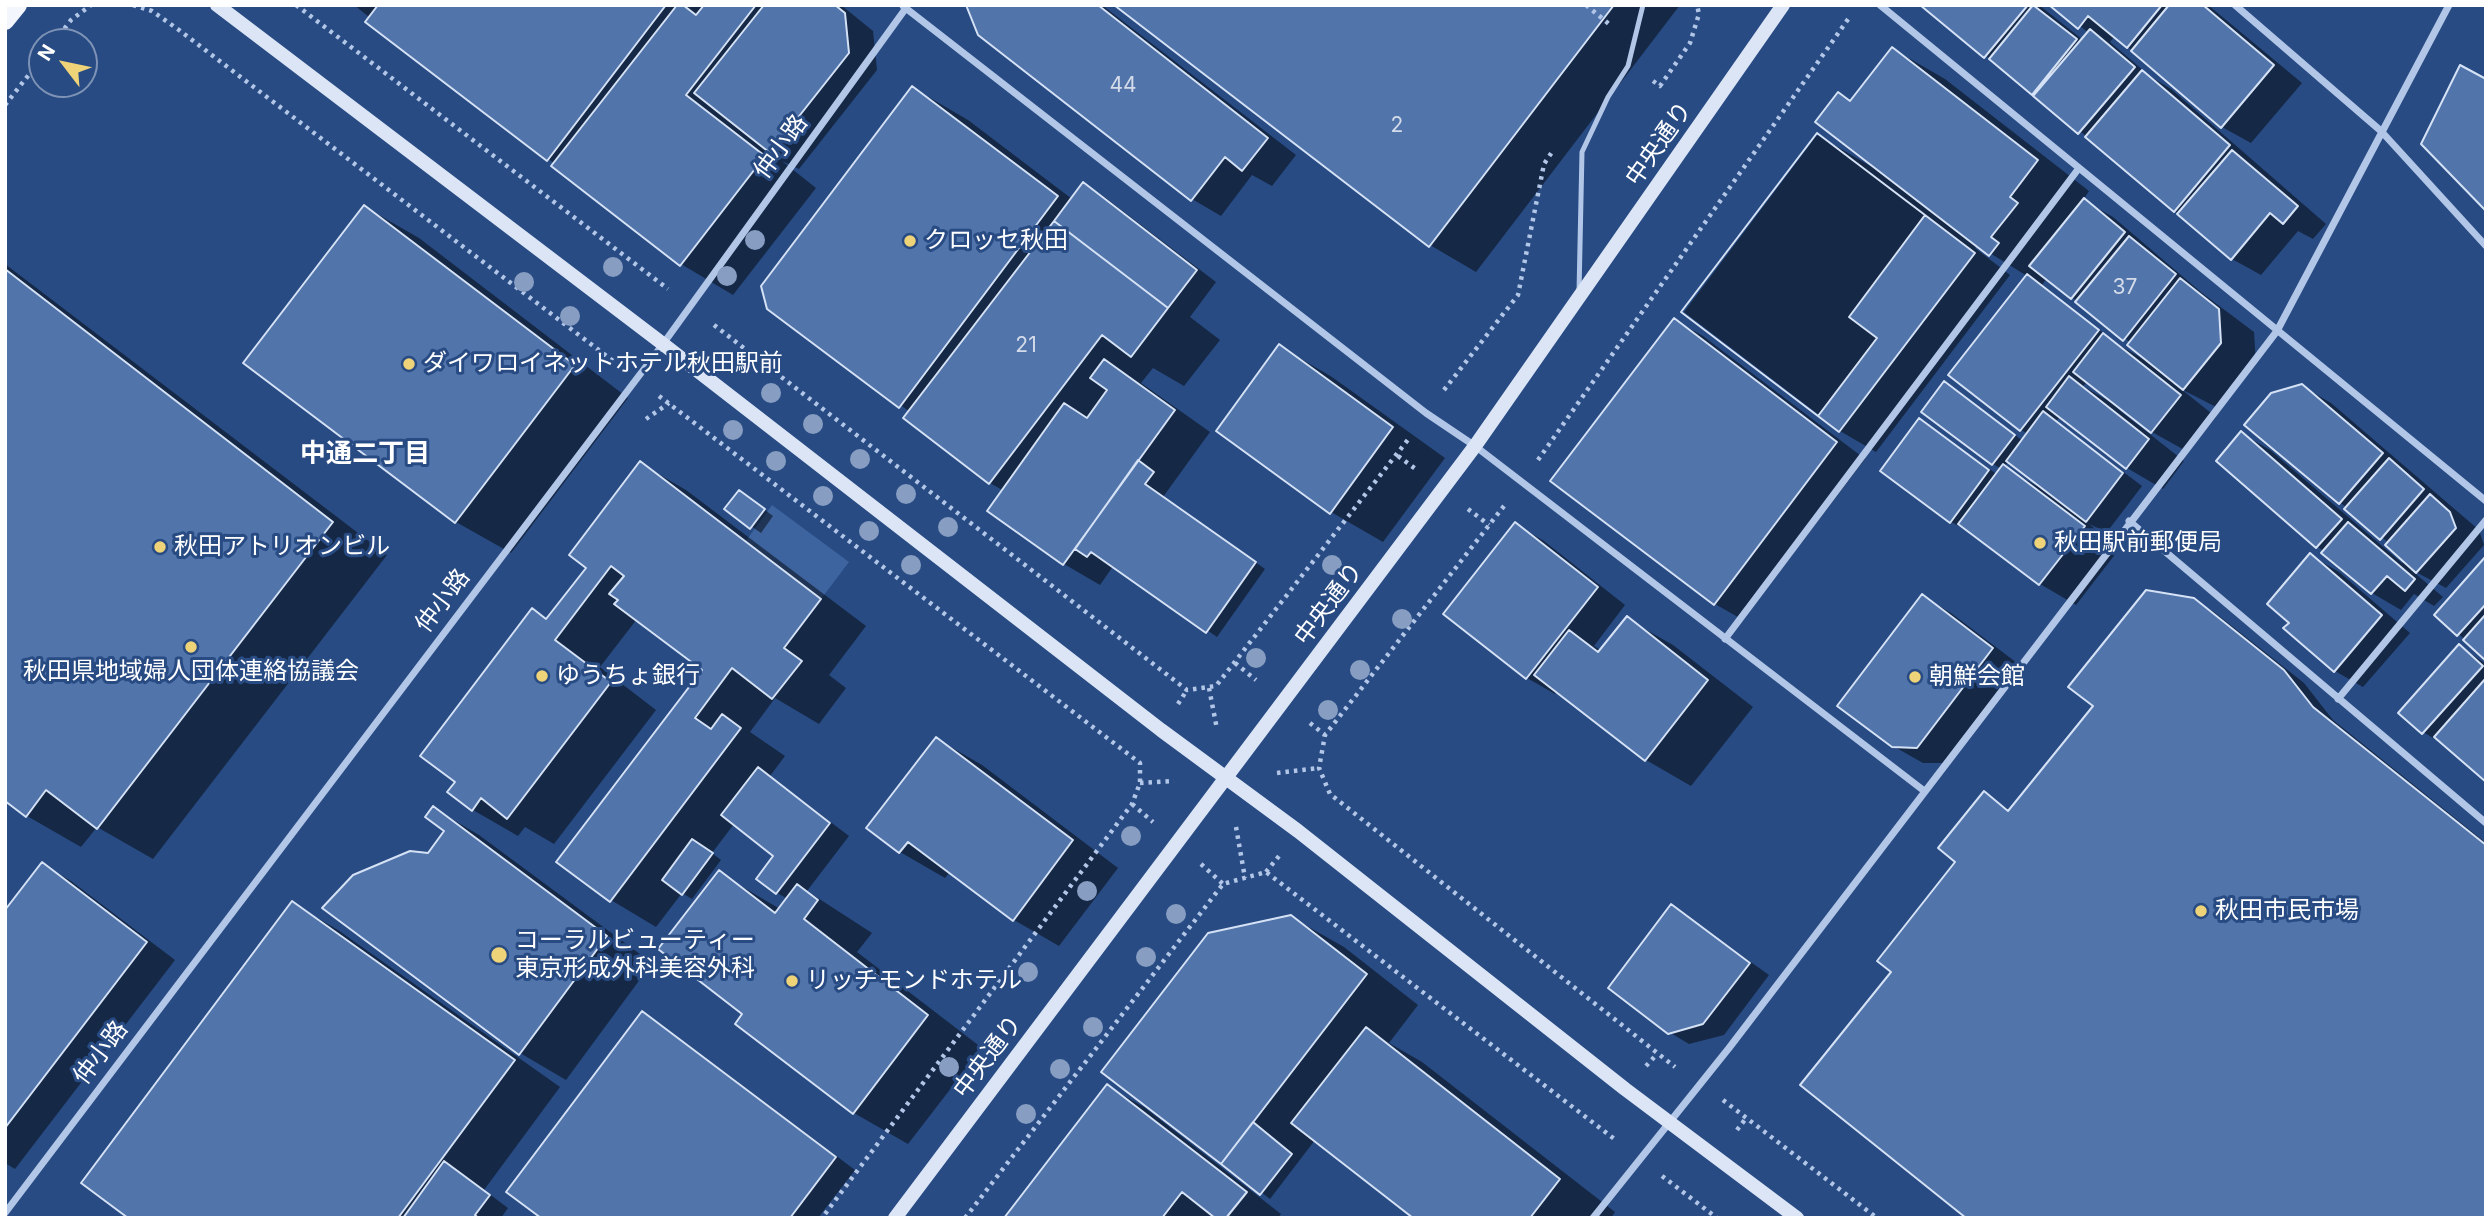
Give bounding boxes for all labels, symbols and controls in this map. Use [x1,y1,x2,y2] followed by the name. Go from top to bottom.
[28,28,98,98] north arrow
[33,40,60,65] text: N
[1109,73,1137,99] house number: 44
[1620,96,1698,192] street label: 中央通り
[748,109,814,185] street label: 仲小路
[1391,113,1403,139] house number: 2
[924,227,1068,255] place label: クロッセ秋田
[902,233,918,249] marker: クロッセ秋田
[2113,275,2137,301] house number: 37
[1015,333,1037,359] house number: 21
[423,350,783,378] place label: ダイワロイネットホテル秋田駅前
[401,356,417,372] marker: ダイワロイネットホテル秋田駅前
[300,438,430,470] district label: 中通二丁目
[2054,529,2222,557] place label: 秋田駅前郵便局
[174,533,390,561] place label: 秋田アトリオンビル
[2032,535,2048,551] marker: 秋田駅前郵便局
[152,539,168,555] marker: 秋田アトリオンビル
[1289,557,1369,651] street label: 中央通り
[410,564,476,638] street label: 仲小路
[183,639,199,655] marker: 秋田県地域婦人団体連絡協議会
[23,658,359,686] place label: 秋田県地域婦人団体連絡協議会
[556,662,700,690] place label: ゆうちょ銀行
[1929,663,2025,691] place label: 朝鮮会館
[534,668,550,684] marker: ゆうちょ銀行
[1907,669,1923,685] marker: 朝鮮会館
[2215,897,2359,925] place label: 秋田市民市場
[2193,903,2209,919] marker: 秋田市民市場
[515,927,755,983] place label: コーラルビューティー 東京形成外科美容外科
[489,945,509,965] marker: コーラルビューティー 東京形成外科美容外科
[806,967,1022,995] place label: リッチモンドホテル
[784,973,800,989] marker: リッチモンドホテル
[948,1010,1028,1104] street label: 中央通り
[68,1016,134,1090] street label: 仲小路

